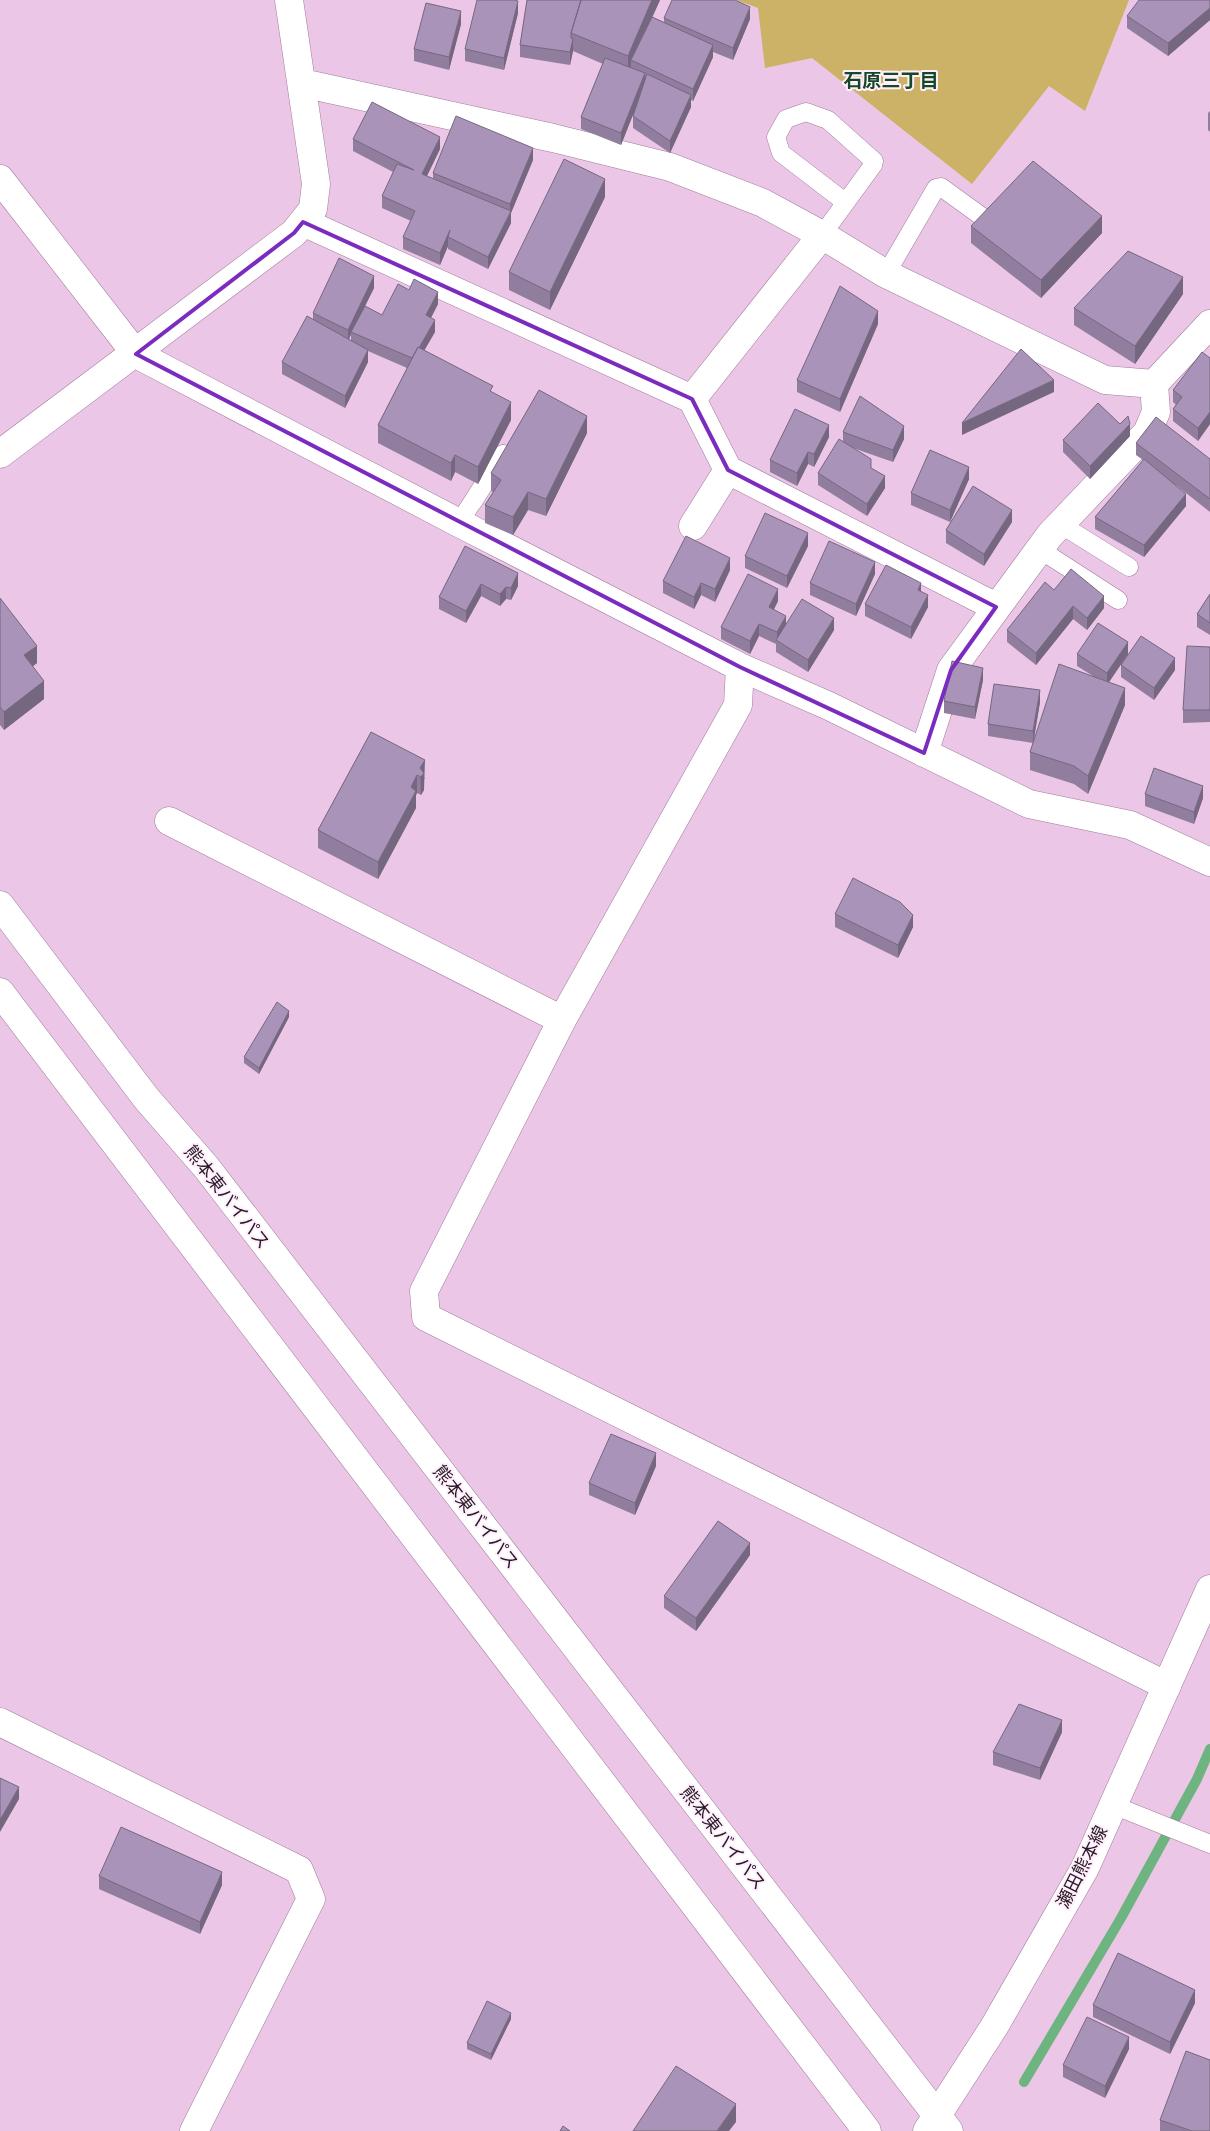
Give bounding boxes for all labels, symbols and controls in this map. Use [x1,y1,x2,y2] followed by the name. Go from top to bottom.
[843,68,939,91] district label: 石原三丁目
[180,1140,275,1253] street label: 熊本東バイパス
[429,1460,524,1573] street label: 熊本東バイパス
[676,1781,771,1894] street label: 熊本東バイパス
[1051,1821,1111,1912] street label: 瀬田熊本線

